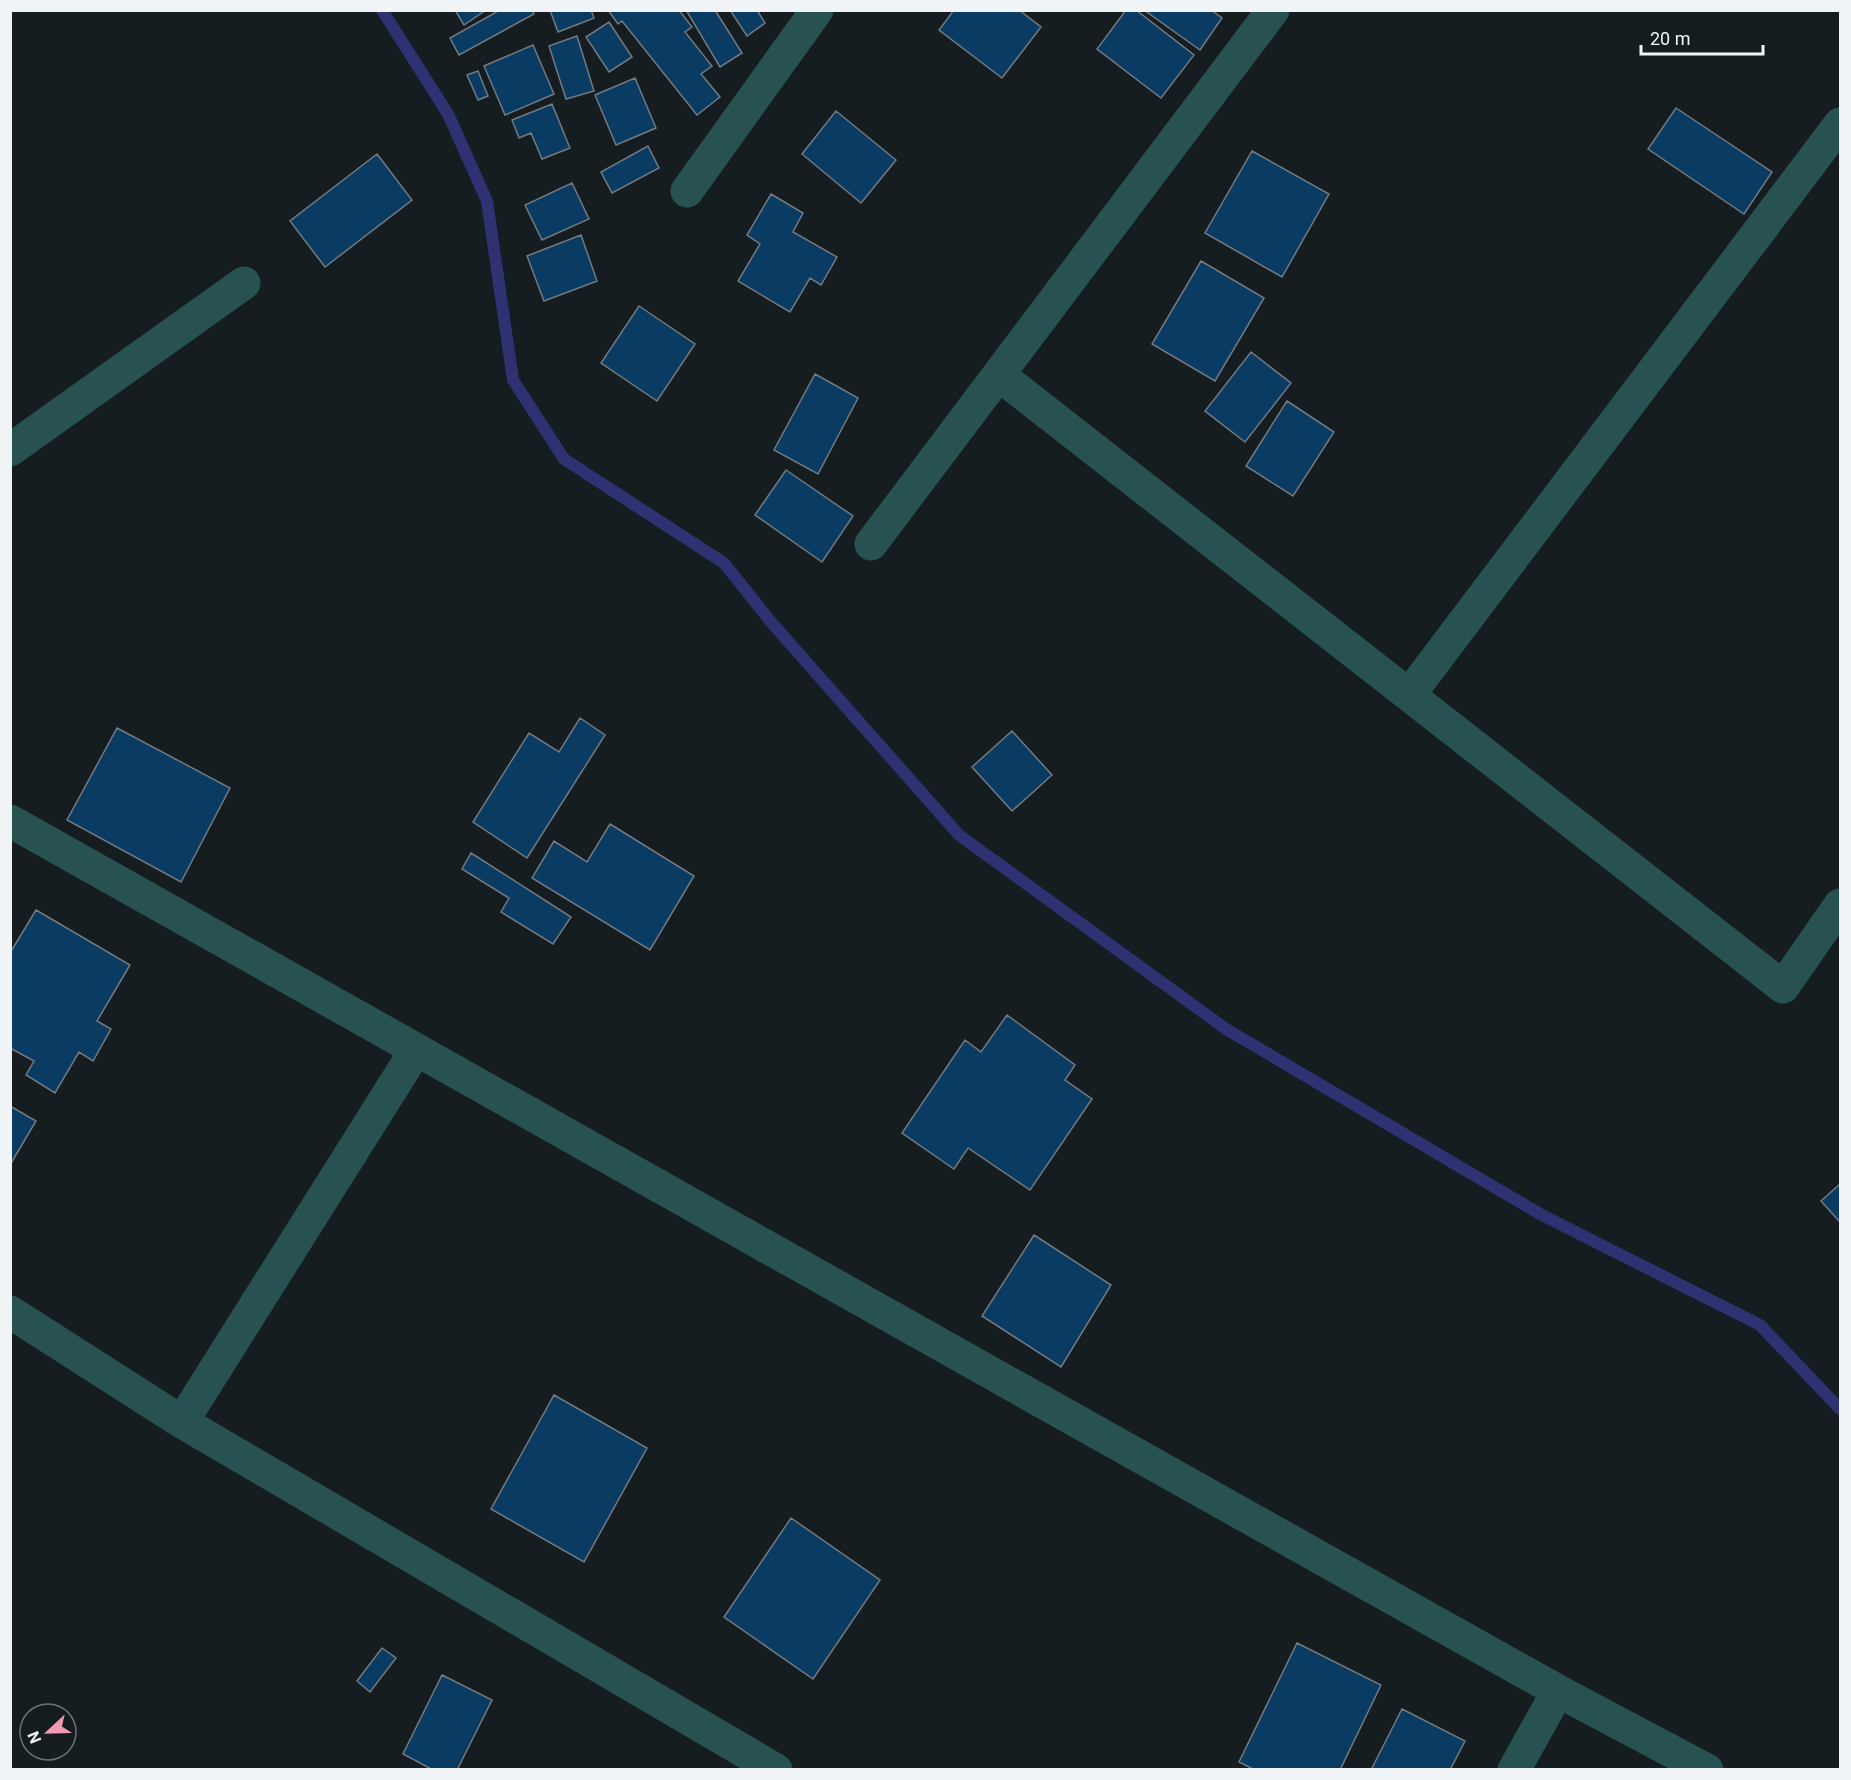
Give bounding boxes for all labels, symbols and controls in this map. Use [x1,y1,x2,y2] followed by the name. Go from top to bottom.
[1641,18,1762,56] scale bar
[1650,28,1690,49] text: 20 m
[18,1702,78,1762] north arrow
[24,1729,45,1746] text: N

